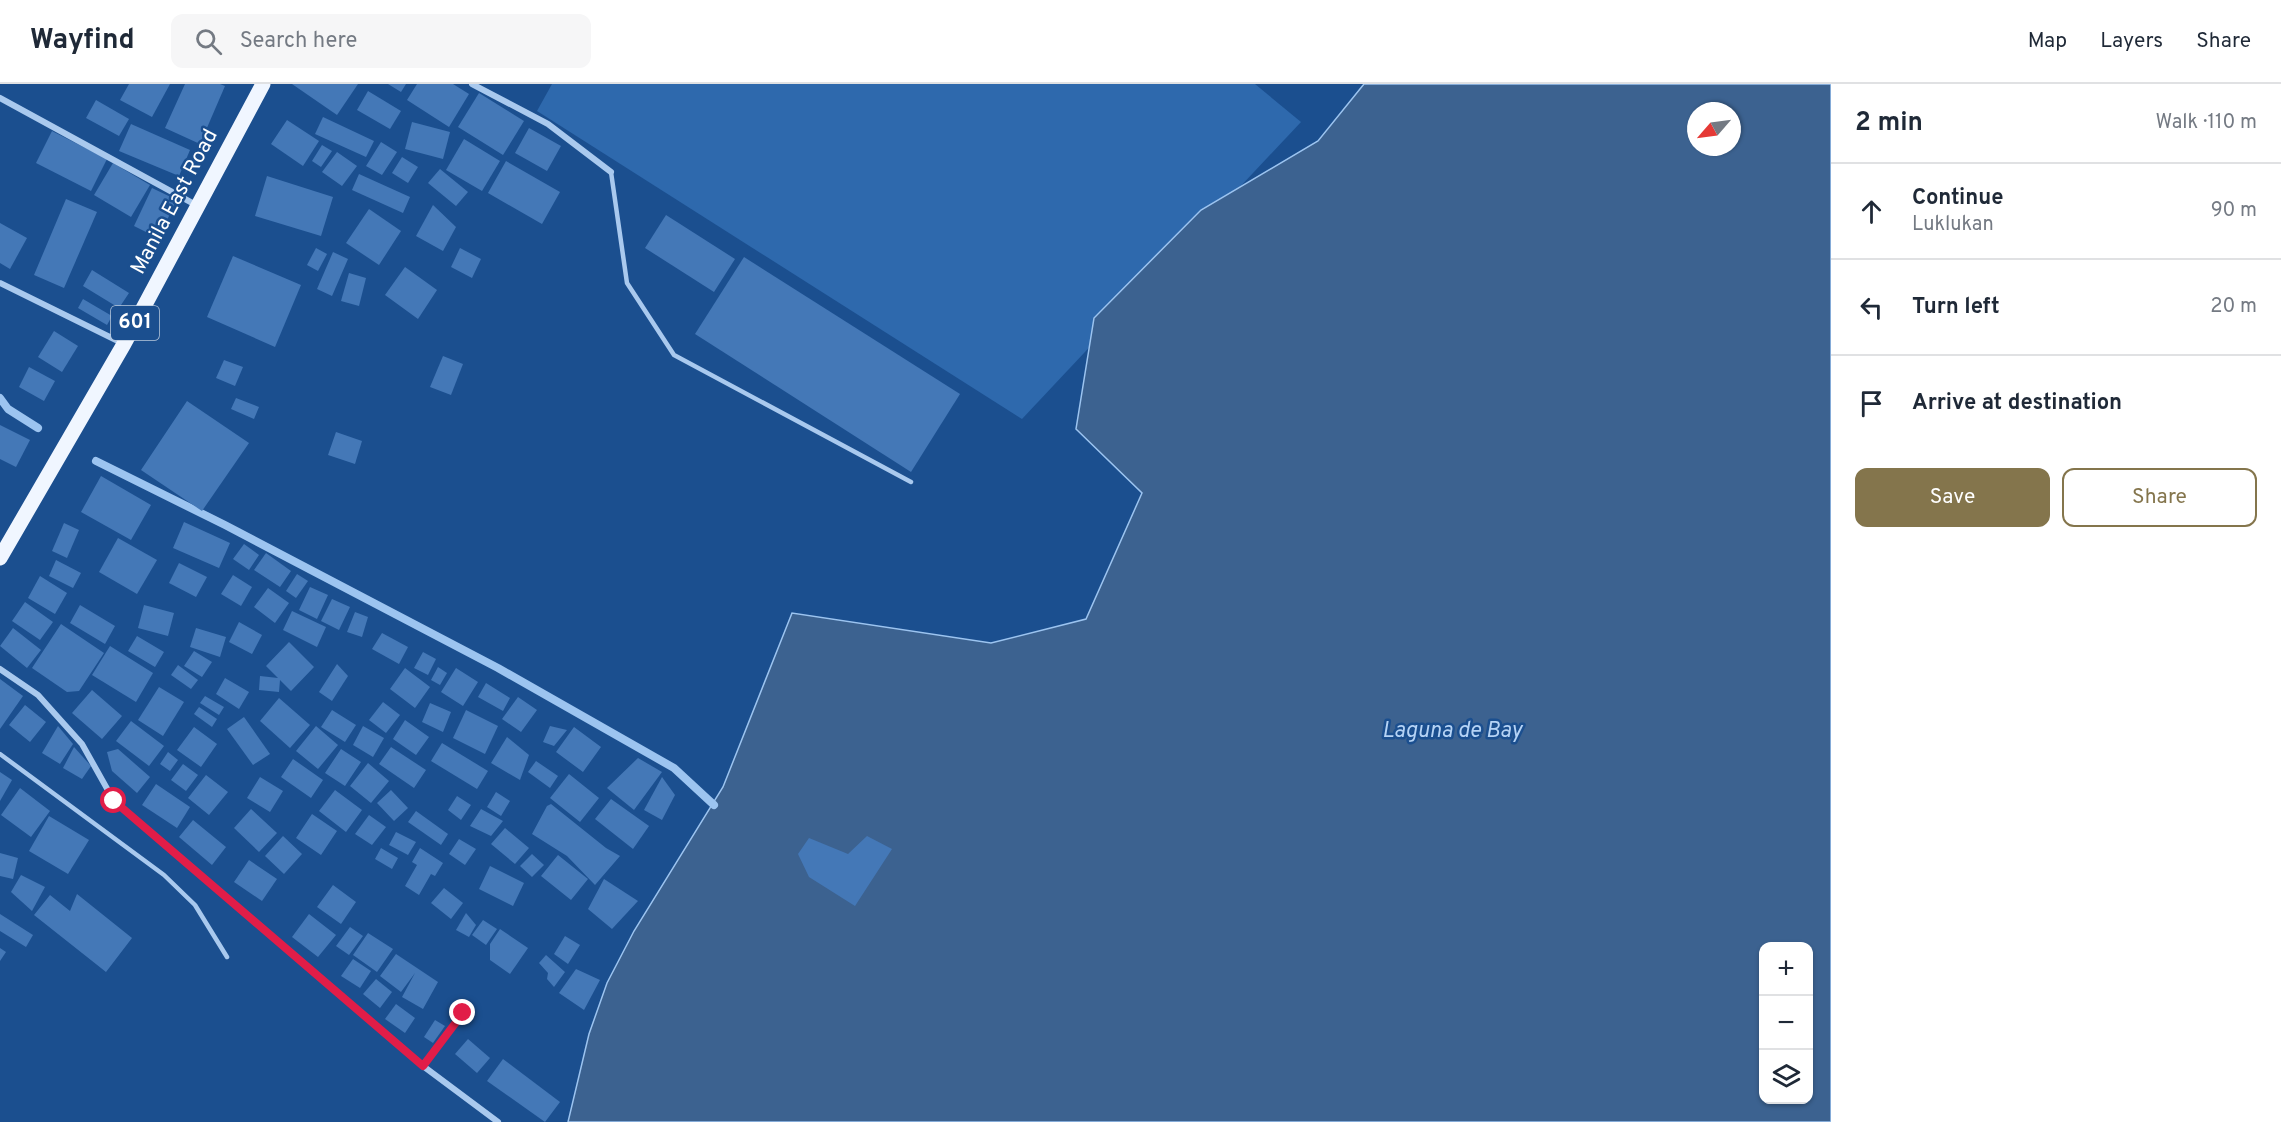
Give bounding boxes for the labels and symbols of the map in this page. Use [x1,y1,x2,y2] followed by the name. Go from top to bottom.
[1687,102,1741,156] north arrow
[125,125,225,279] street label: Manila East Road
[111,306,159,340] road number: 601
[1382,718,1524,745] water label: Laguna de Bay
[100,787,126,813] route start
[449,999,475,1025] route end

